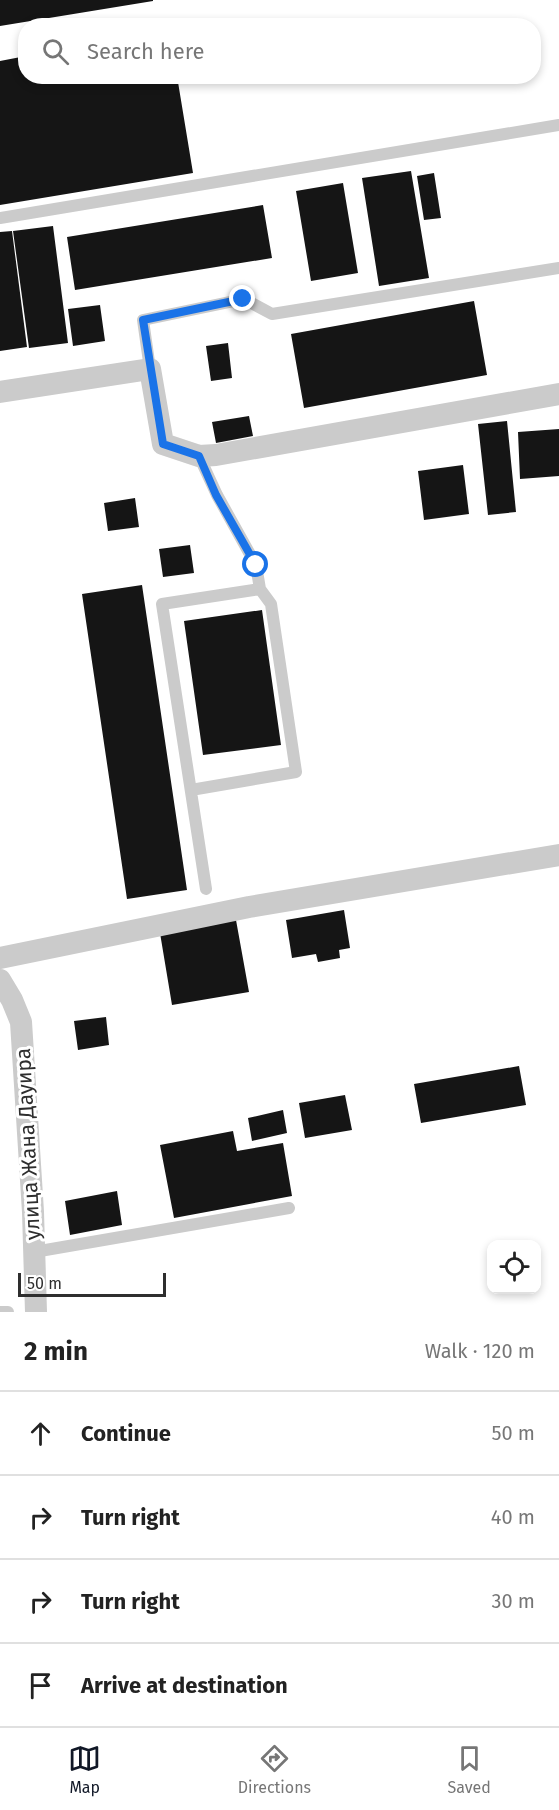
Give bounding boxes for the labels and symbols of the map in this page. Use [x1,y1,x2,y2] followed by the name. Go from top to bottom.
[229,285,255,311] route end
[242,551,268,577] route start
[10,1047,46,1241] street label: улица Жана Дауира
[18,1270,166,1298] scale bar

